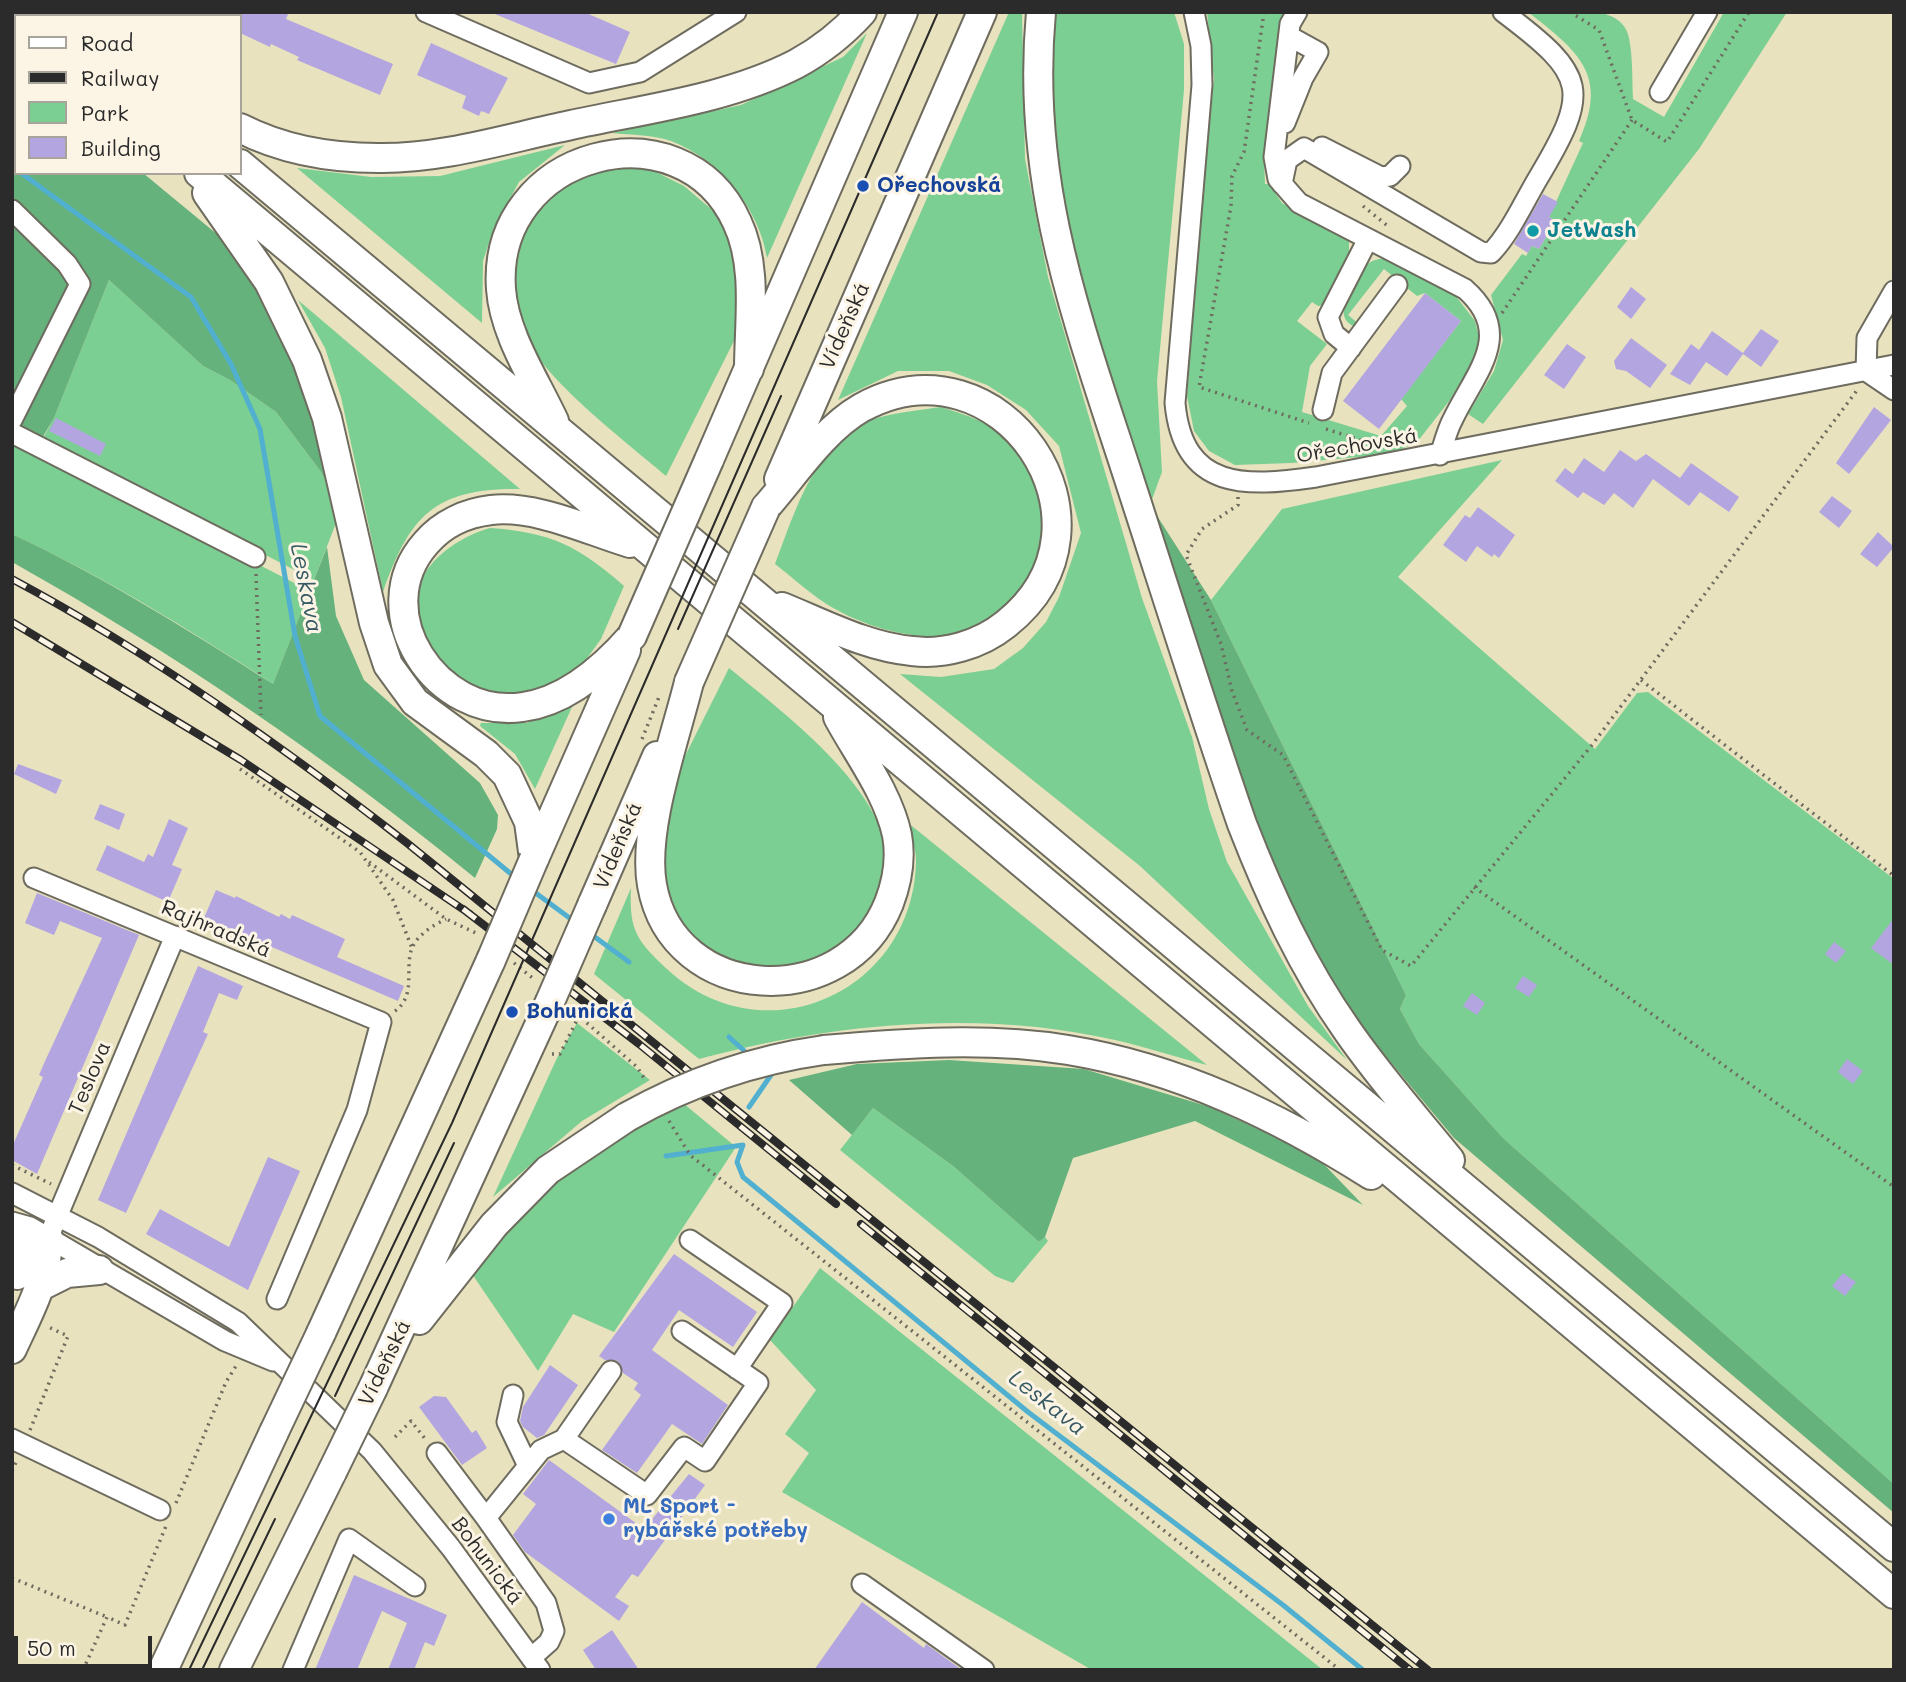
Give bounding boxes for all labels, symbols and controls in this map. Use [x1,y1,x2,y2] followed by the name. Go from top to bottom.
[14,14,242,175] legend
[81,29,133,56] text: Road
[81,64,160,91] text: Railway
[81,99,129,126] text: Park
[81,134,161,161] text: Building
[877,173,1001,199] place label: Ořechovská
[855,178,871,194] marker: Ořechovská
[1547,218,1636,244] place label: JetWash
[1525,223,1541,239] marker: JetWash
[815,279,875,373] street label: Vídeňská
[1295,423,1419,469] street label: Ořechovská
[284,541,328,635] water label: Leskava
[588,799,648,893] street label: Vídeňská
[157,895,275,963] street label: Rajhradská
[526,999,633,1025] place label: Bohunická
[504,1004,520,1020] marker: Bohunická
[63,1038,117,1118] street label: Teslova
[353,1316,417,1410] street label: Vídeňská
[1003,1364,1091,1442] water label: Leskava
[623,1494,808,1544] place label: ML Sport - rybářské potřeby
[601,1511,617,1527] marker: ML Sport - rybářské potřeby
[446,1512,528,1610] street label: Bohunická
[18,1622,156,1666] scale bar
[27,1634,76,1661] text: 50 m

